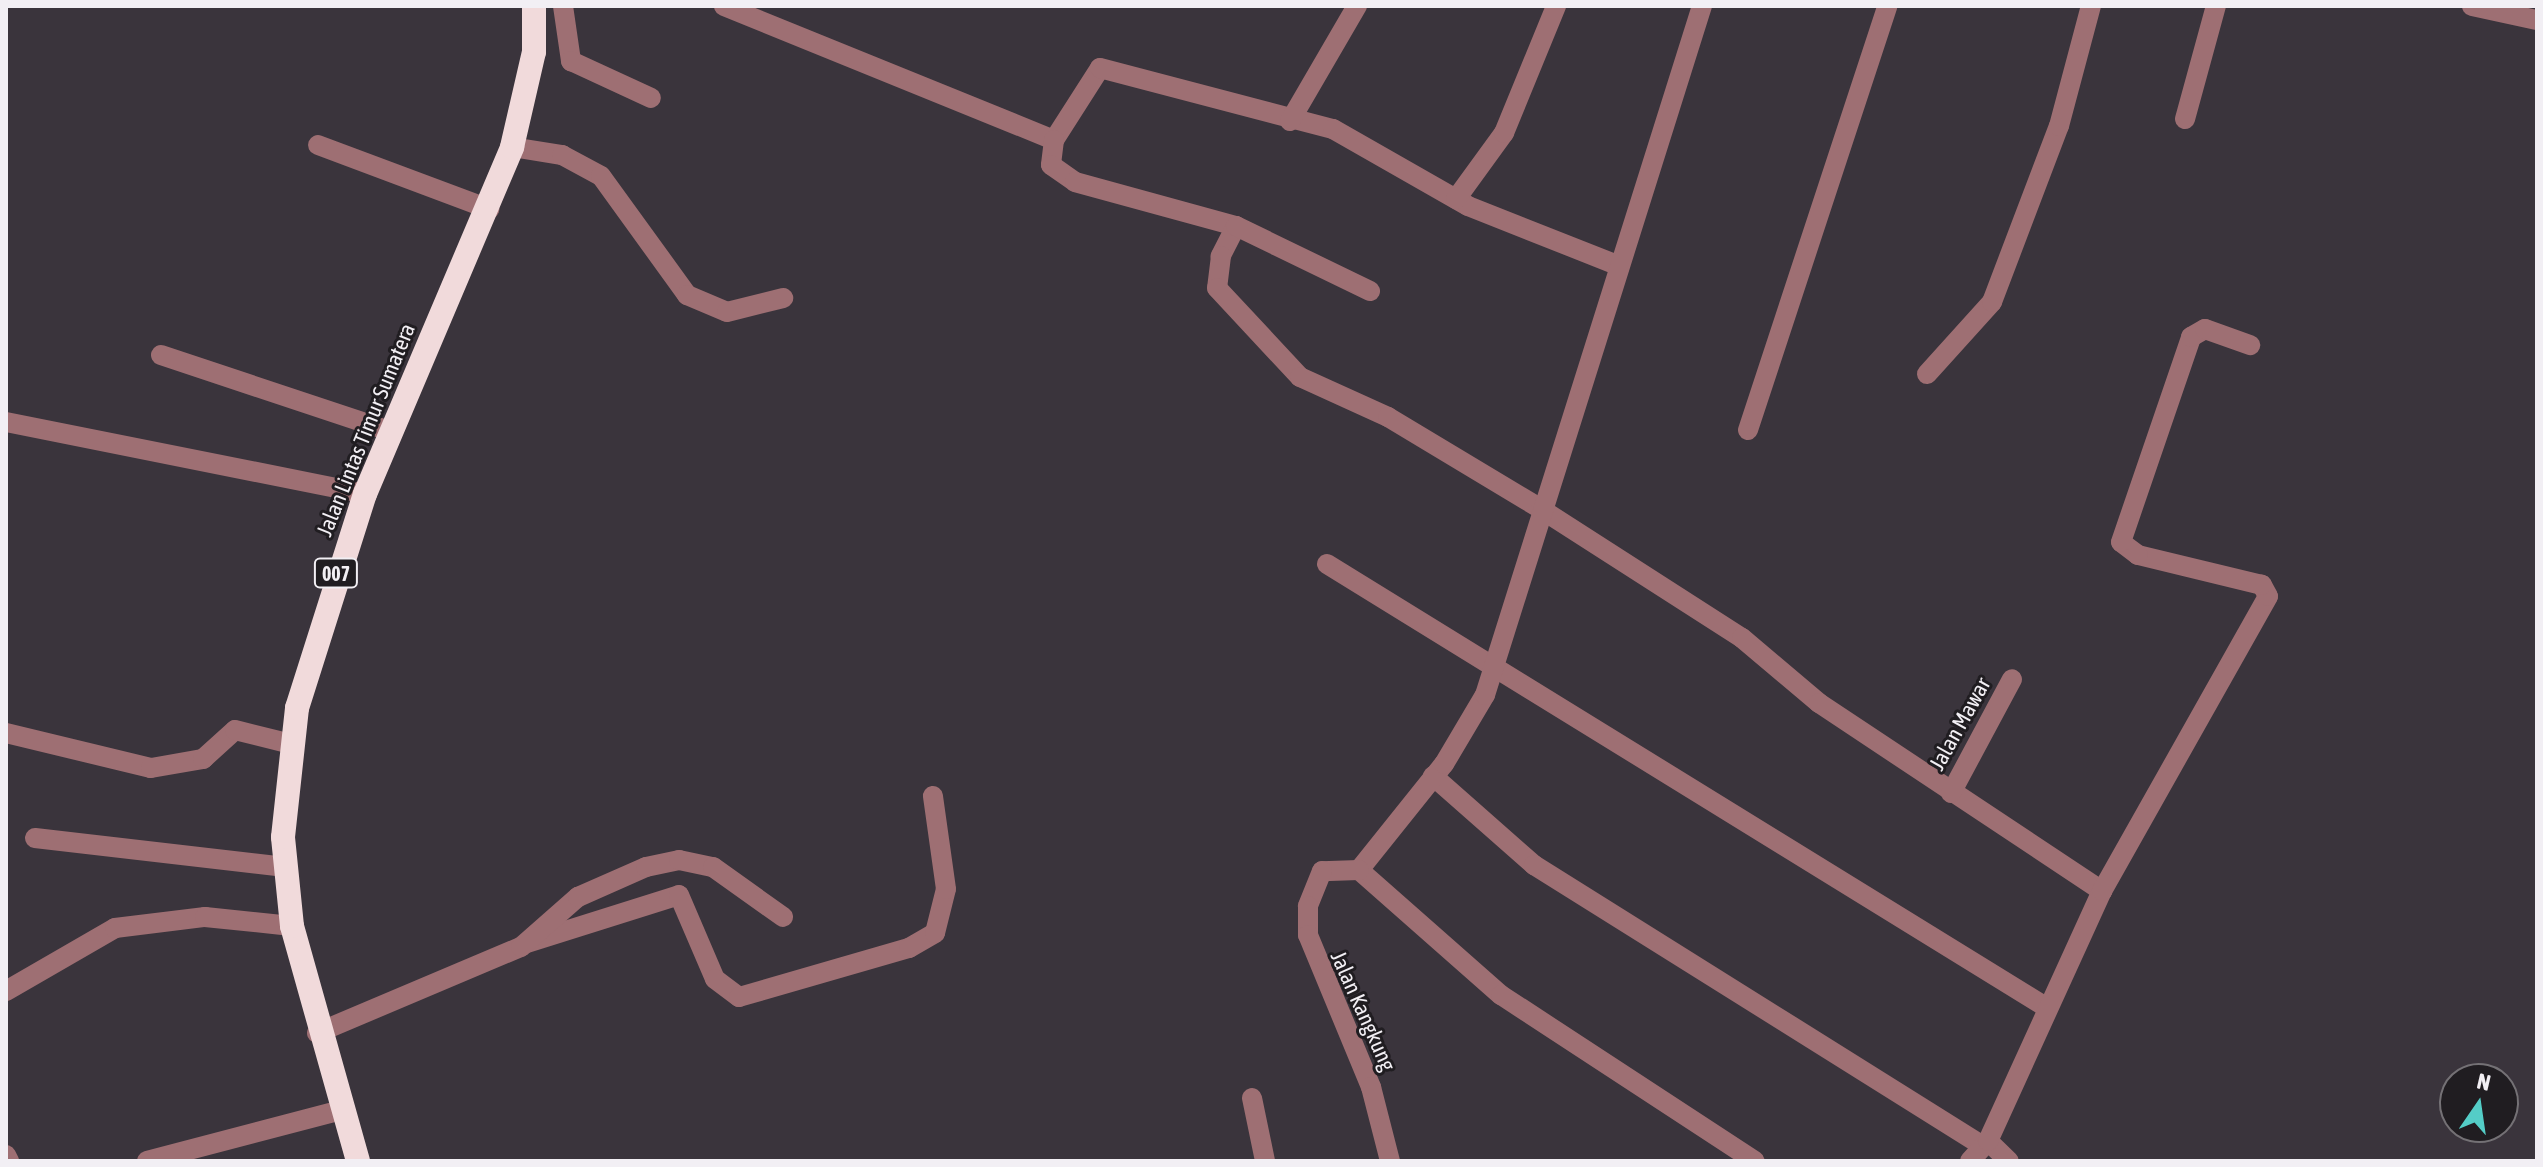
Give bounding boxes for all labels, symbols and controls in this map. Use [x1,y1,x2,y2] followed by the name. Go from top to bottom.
[311,320,421,540] street label: Jalan Lintas Timur Sumatera
[312,557,360,589] road number: 007
[1924,673,1996,775] street label: Jalan Mawar
[1325,947,1401,1075] street label: Jalan Kangkung
[2439,1063,2519,1143] north arrow
[2475,1067,2493,1096] text: N

